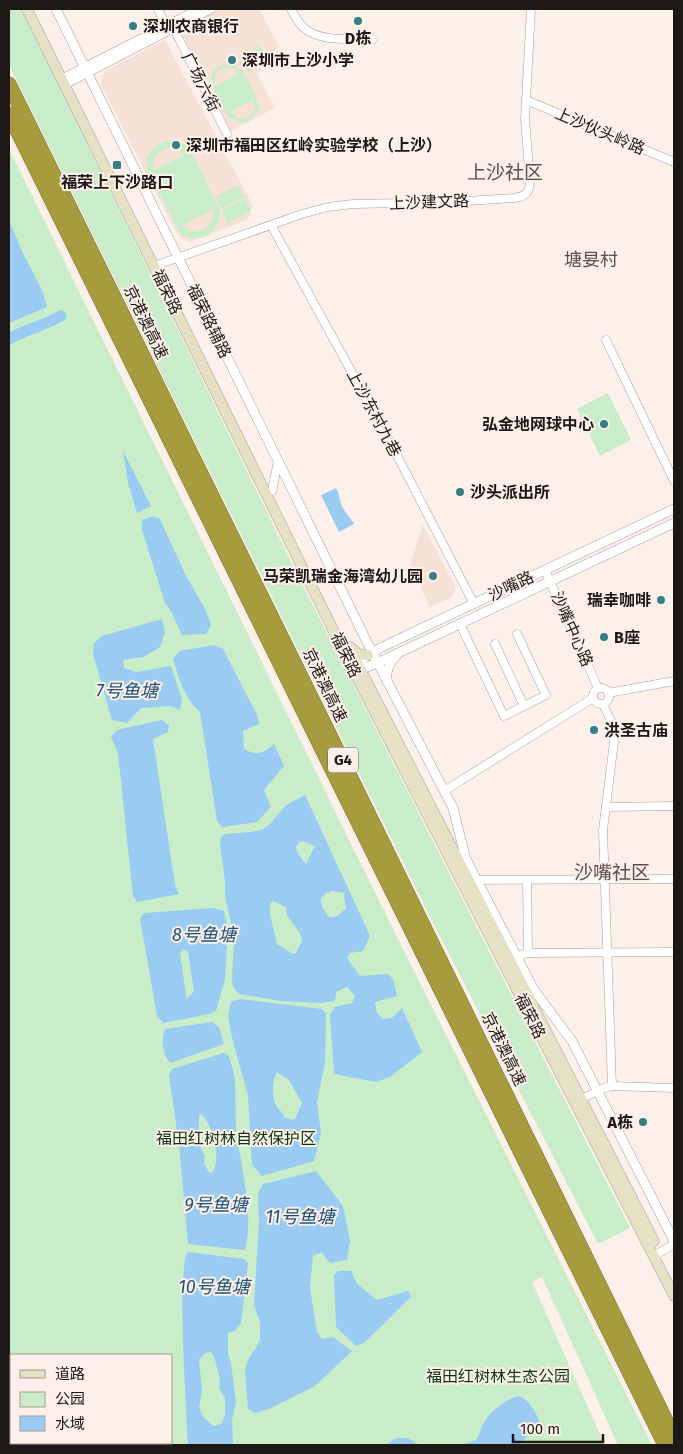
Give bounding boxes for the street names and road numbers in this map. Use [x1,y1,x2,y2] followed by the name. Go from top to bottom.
[178,49,224,115] street label: 广场六街
[552,103,648,159] street label: 上沙伙头岭路
[389,191,469,213] street label: 上沙建文路
[148,266,186,318] street label: 福荣路
[183,281,235,361] street label: 福荣路辅路
[120,282,172,362] street label: 京港澳高速
[343,366,405,460] street label: 上沙东村九巷
[485,567,537,605] street label: 沙嘴路
[547,589,597,669] street label: 沙嘴中心路
[327,629,365,681] street label: 福荣路
[299,645,351,725] street label: 京港澳高速
[328,748,358,772] road number: G4
[511,990,549,1042] street label: 福荣路
[478,1009,530,1089] street label: 京港澳高速

